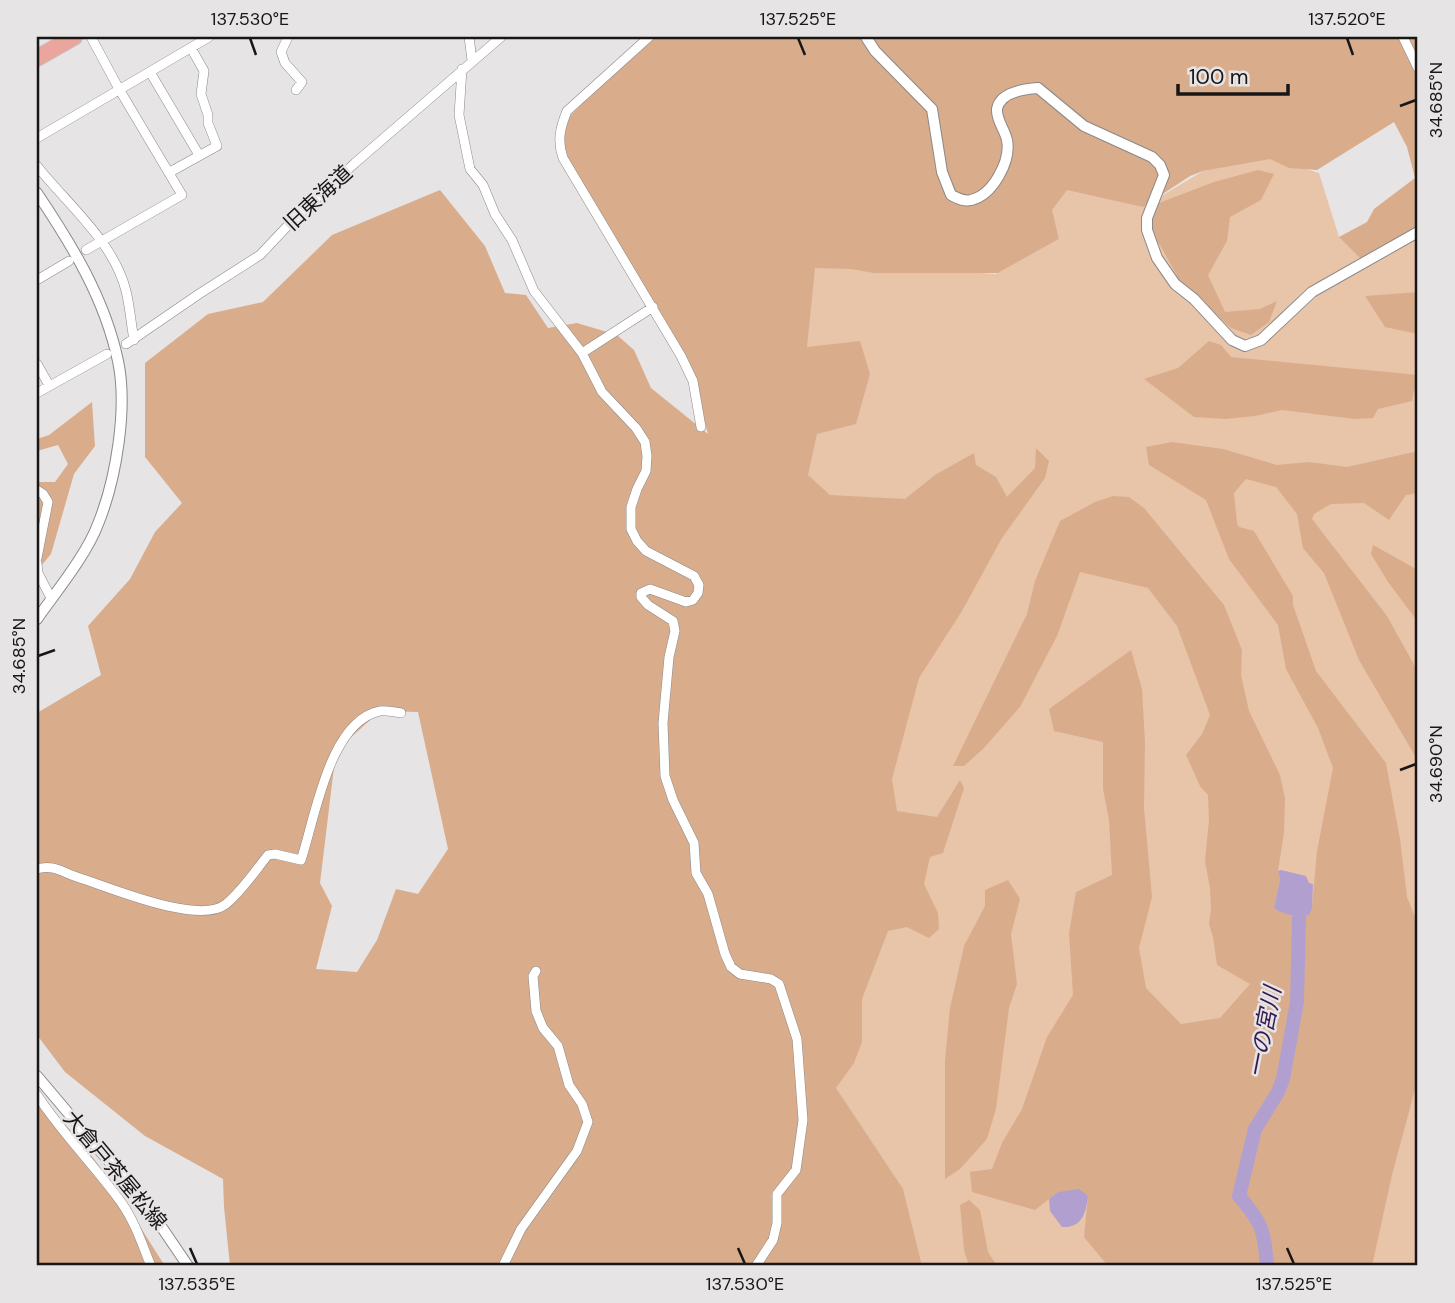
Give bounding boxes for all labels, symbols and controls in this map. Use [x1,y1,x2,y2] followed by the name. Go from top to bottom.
[211,7,289,31] text: 137.530°E
[760,7,836,31] text: 137.525°E
[1308,7,1386,31] text: 137.520°E
[1178,52,1289,96] scale bar
[1424,62,1448,138] text: 34.685°N
[1189,63,1249,91] text: 100 m
[278,159,358,237] street label: 旧東海道
[7,618,31,694] text: 34.685°N
[1424,725,1448,803] text: 34.690°N
[1240,981,1288,1080] water label: 一の宮川
[57,1105,173,1235] street label: 大倉戸茶屋松線
[159,1272,236,1296] text: 137.535°E
[706,1272,784,1296] text: 137.530°E
[1256,1272,1332,1296] text: 137.525°E

